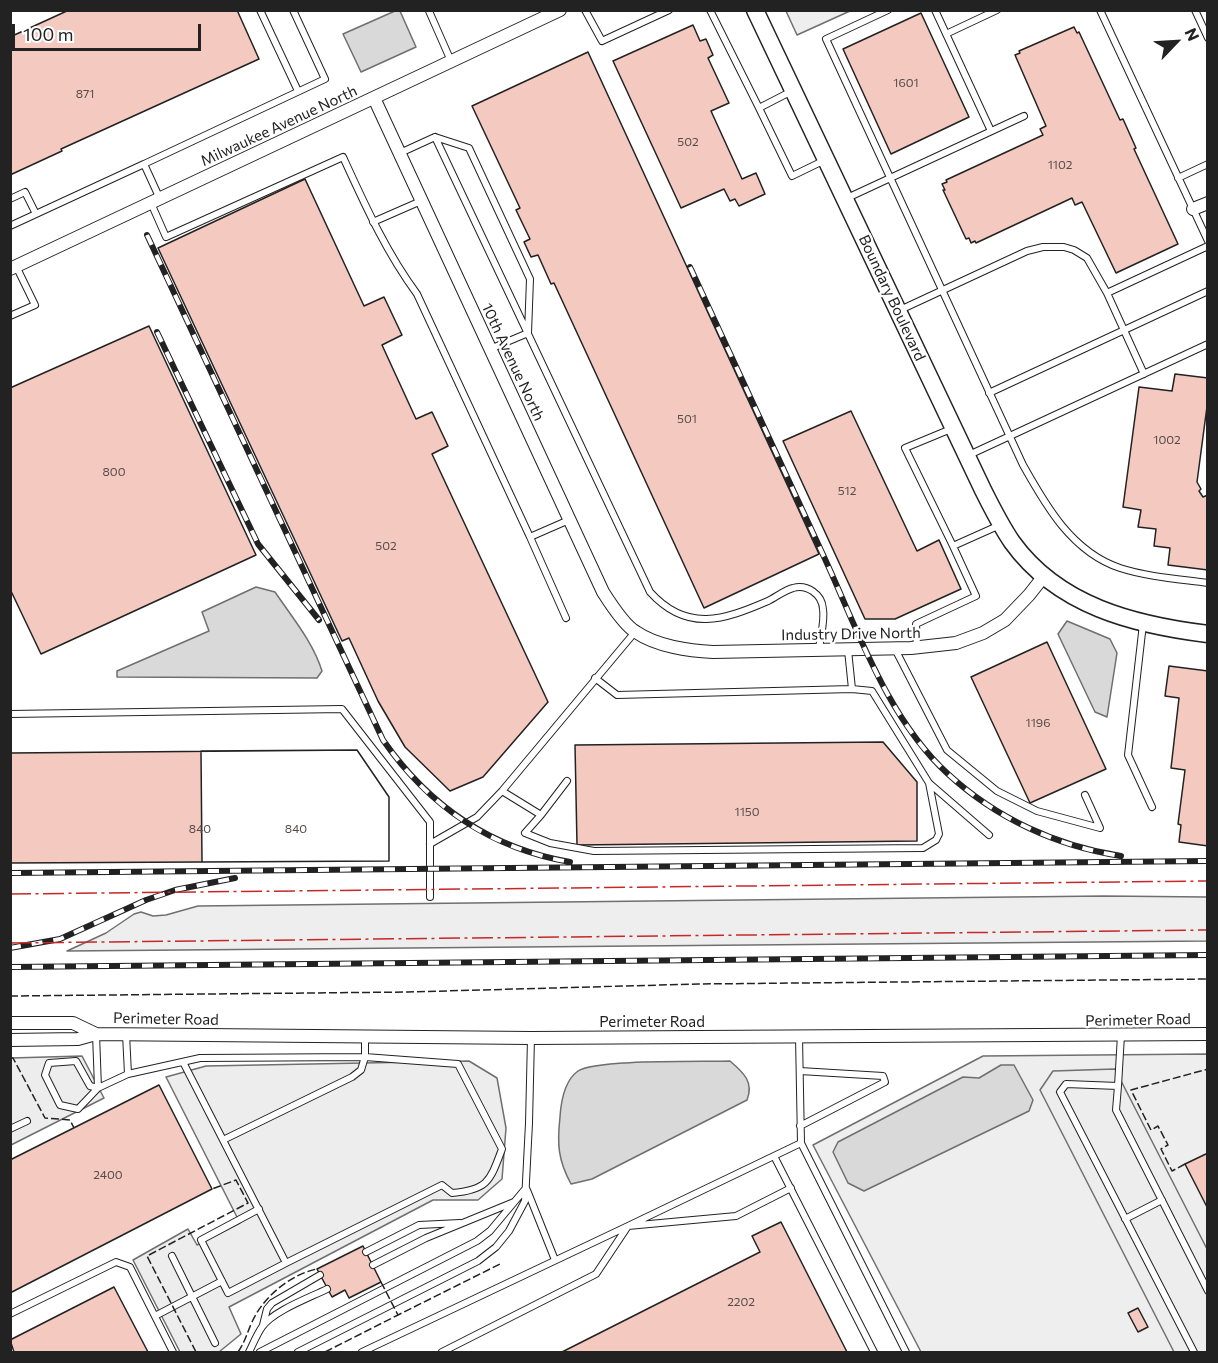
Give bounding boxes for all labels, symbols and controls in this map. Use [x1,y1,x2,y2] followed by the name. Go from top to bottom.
[15,12,204,50] scale bar
[1146,12,1206,72] north arrow
[23,23,73,45] text: 100 m
[1182,25,1204,44] text: N
[893,76,919,90] house number: 1601
[198,82,360,170] street label: Milwaukee Avenue North
[76,87,94,101] house number: 871
[677,135,699,149] house number: 502
[1048,158,1072,172] house number: 1102
[855,232,929,364] street label: Boundary Boulevard
[478,300,548,424] street label: 10th Avenue North
[677,412,697,426] house number: 501
[1153,433,1181,447] house number: 1002
[103,465,125,479] house number: 800
[838,484,856,498] house number: 512
[375,539,397,553] house number: 502
[781,624,921,644] street label: Industry Drive North
[1026,716,1050,730] house number: 1196
[735,805,759,819] house number: 1150
[189,822,211,836] house number: 840
[285,822,307,836] house number: 840
[113,1009,219,1029] street label: Perimeter Road
[1085,1010,1191,1030] street label: Perimeter Road
[599,1013,705,1031] street label: Perimeter Road
[93,1168,123,1182] house number: 2400
[727,1295,755,1309] house number: 2202

